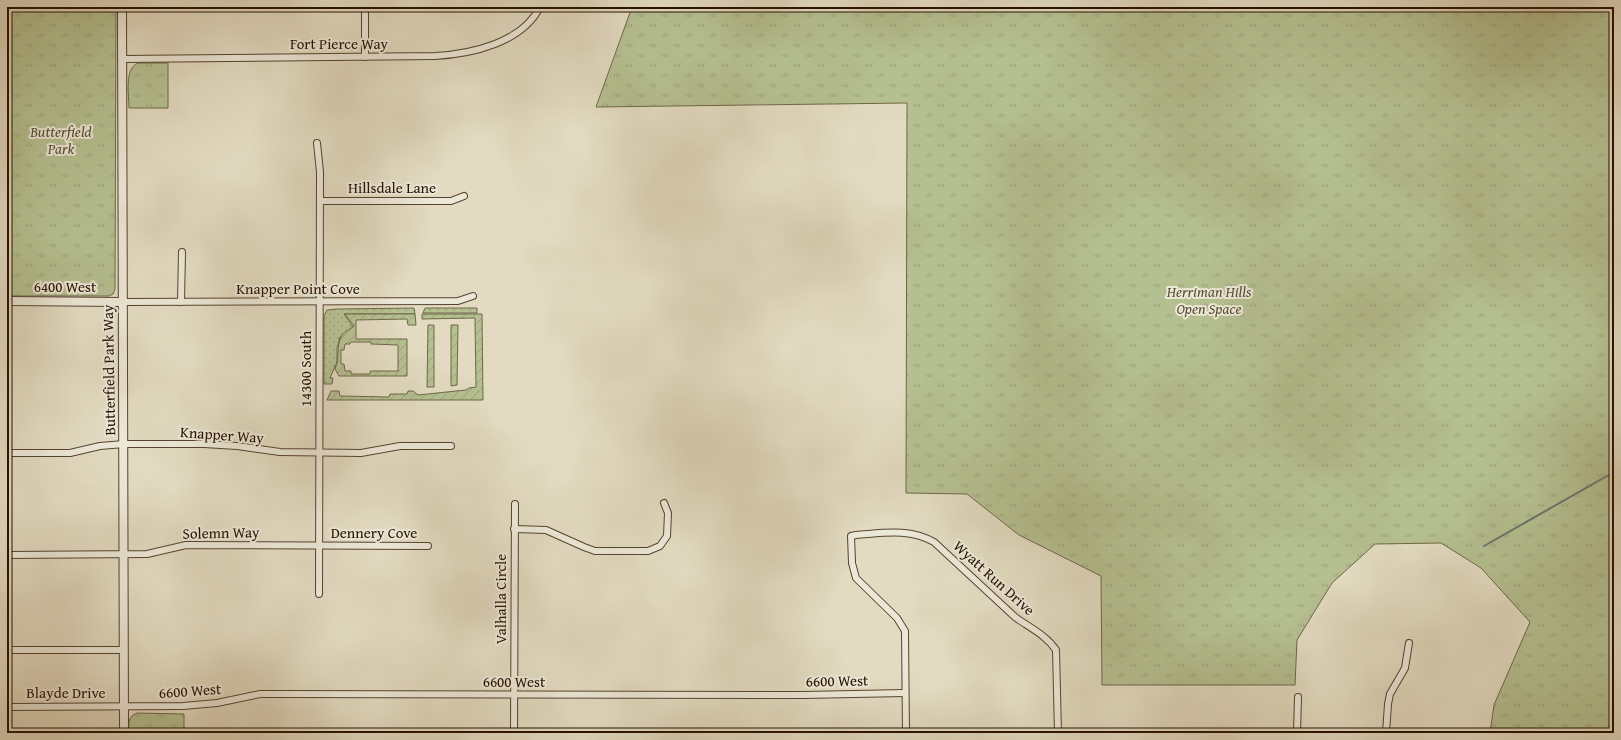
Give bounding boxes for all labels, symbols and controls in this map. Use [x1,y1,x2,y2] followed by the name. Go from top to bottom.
[290,33,389,54] street label: Fort Pierce Way
[29,121,92,159] park label: Butterfield Park
[348,177,436,198] street label: Hillsdale Lane
[34,276,97,297] street label: 6400 West
[236,278,360,299] street label: Knapper Point Cove
[1166,281,1252,319] park label: Herriman Hills Open Space
[97,304,120,436] street label: Butterfield Park Way
[295,330,316,407] street label: 14300 South
[179,421,265,448] street label: Knapper Way
[182,521,260,544] street label: Solemn Way
[331,522,417,543] street label: Dennery Cove
[949,535,1040,620] street label: Wyatt Run Drive
[490,554,511,644] street label: Valhalla Circle
[805,669,869,692] street label: 6600 West
[483,671,546,692] street label: 6600 West
[158,678,223,703] street label: 6600 West
[26,682,106,703] street label: Blayde Drive

